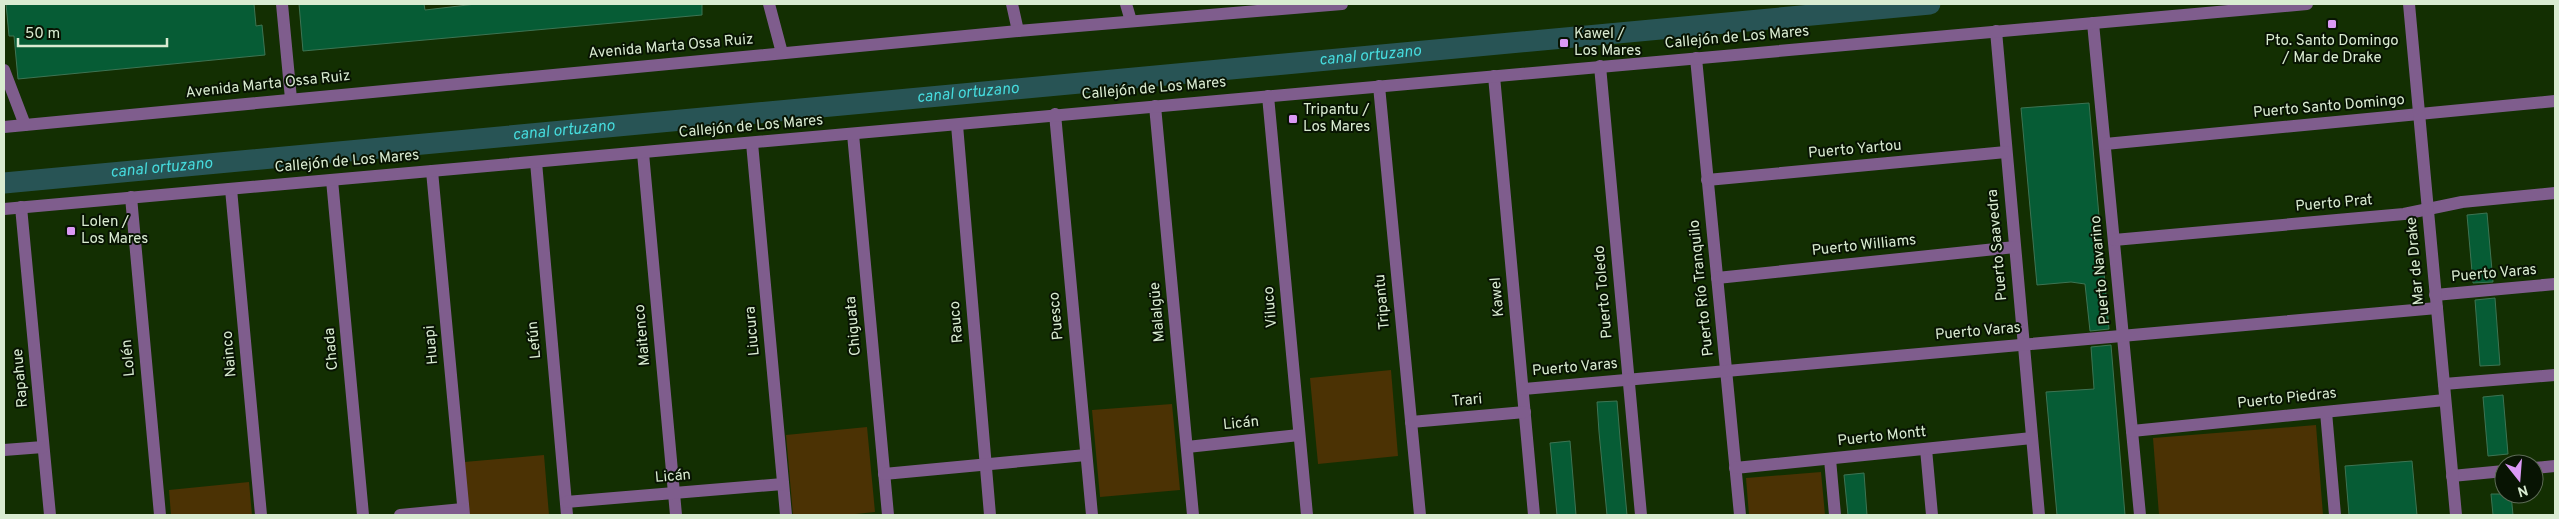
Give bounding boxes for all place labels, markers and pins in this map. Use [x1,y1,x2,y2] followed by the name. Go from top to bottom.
[2326,18,2338,30] marker: Pto. Santo Domingo / Mar de Drake
[1574,25,1641,61] place label: Kawel / Los Mares
[2265,32,2399,68] place label: Pto. Santo Domingo / Mar de Drake
[1558,37,1570,49] marker: Kawel / Los Mares
[1303,101,1370,137] place label: Tripantu / Los Mares
[1287,113,1299,125] marker: Tripantu / Los Mares
[81,213,148,249] place label: Lolen / Los Mares
[65,225,77,237] marker: Lolen / Los Mares

